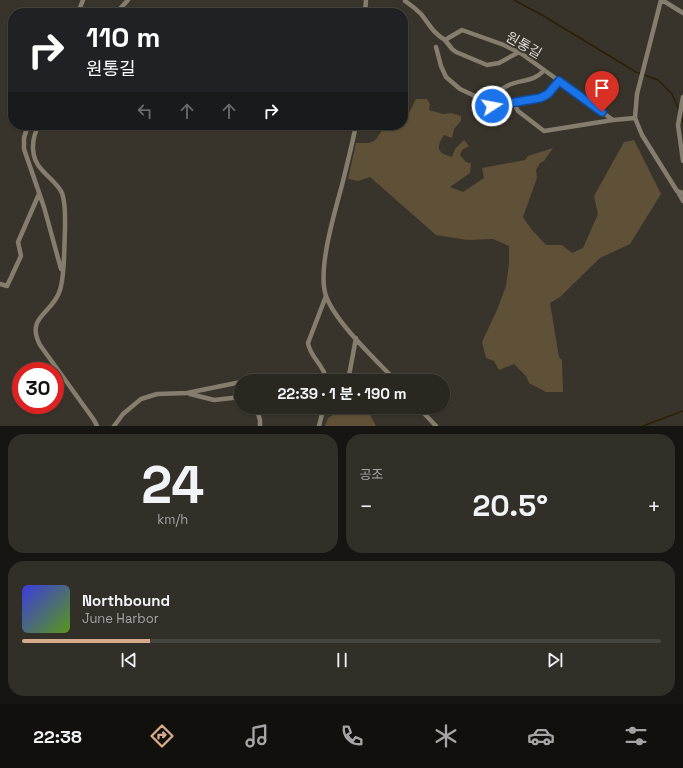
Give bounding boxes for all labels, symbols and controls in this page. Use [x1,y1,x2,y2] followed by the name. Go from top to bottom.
[86,19,160,55] text: 110 m
[20,24,72,76] icon: right
[503,28,545,62] street label: 원통길
[86,57,136,80] text: 원통길
[585,71,619,112] pin
[591,77,613,99] icon: arrive
[471,85,513,127] position arrow
[134,100,156,122] icon: left
[176,100,198,122] icon: ahead
[218,100,240,122] icon: ahead
[260,100,282,122] icon: right
[12,362,64,414] speed limit sign: 30
[277,384,407,403] text: 22:39 · 1 분 · 190 m
[141,452,204,518] text: 24
[360,466,383,483] text: 공조
[472,486,548,525] text: 20.5°
[360,492,373,520] text: −
[647,492,661,520] text: +
[157,511,188,528] text: km/h
[82,591,170,610] text: Northbound
[82,610,159,627] text: June Harbor
[118,649,140,671] icon: previous
[331,649,353,671] icon: pause
[544,649,566,671] icon: next
[148,722,176,750] icon: directions
[243,722,271,750] icon: music
[338,722,366,750] icon: phone
[432,722,460,750] icon: climate
[527,722,555,750] icon: car
[622,722,650,750] icon: filters
[33,725,82,748] text: 22:38

